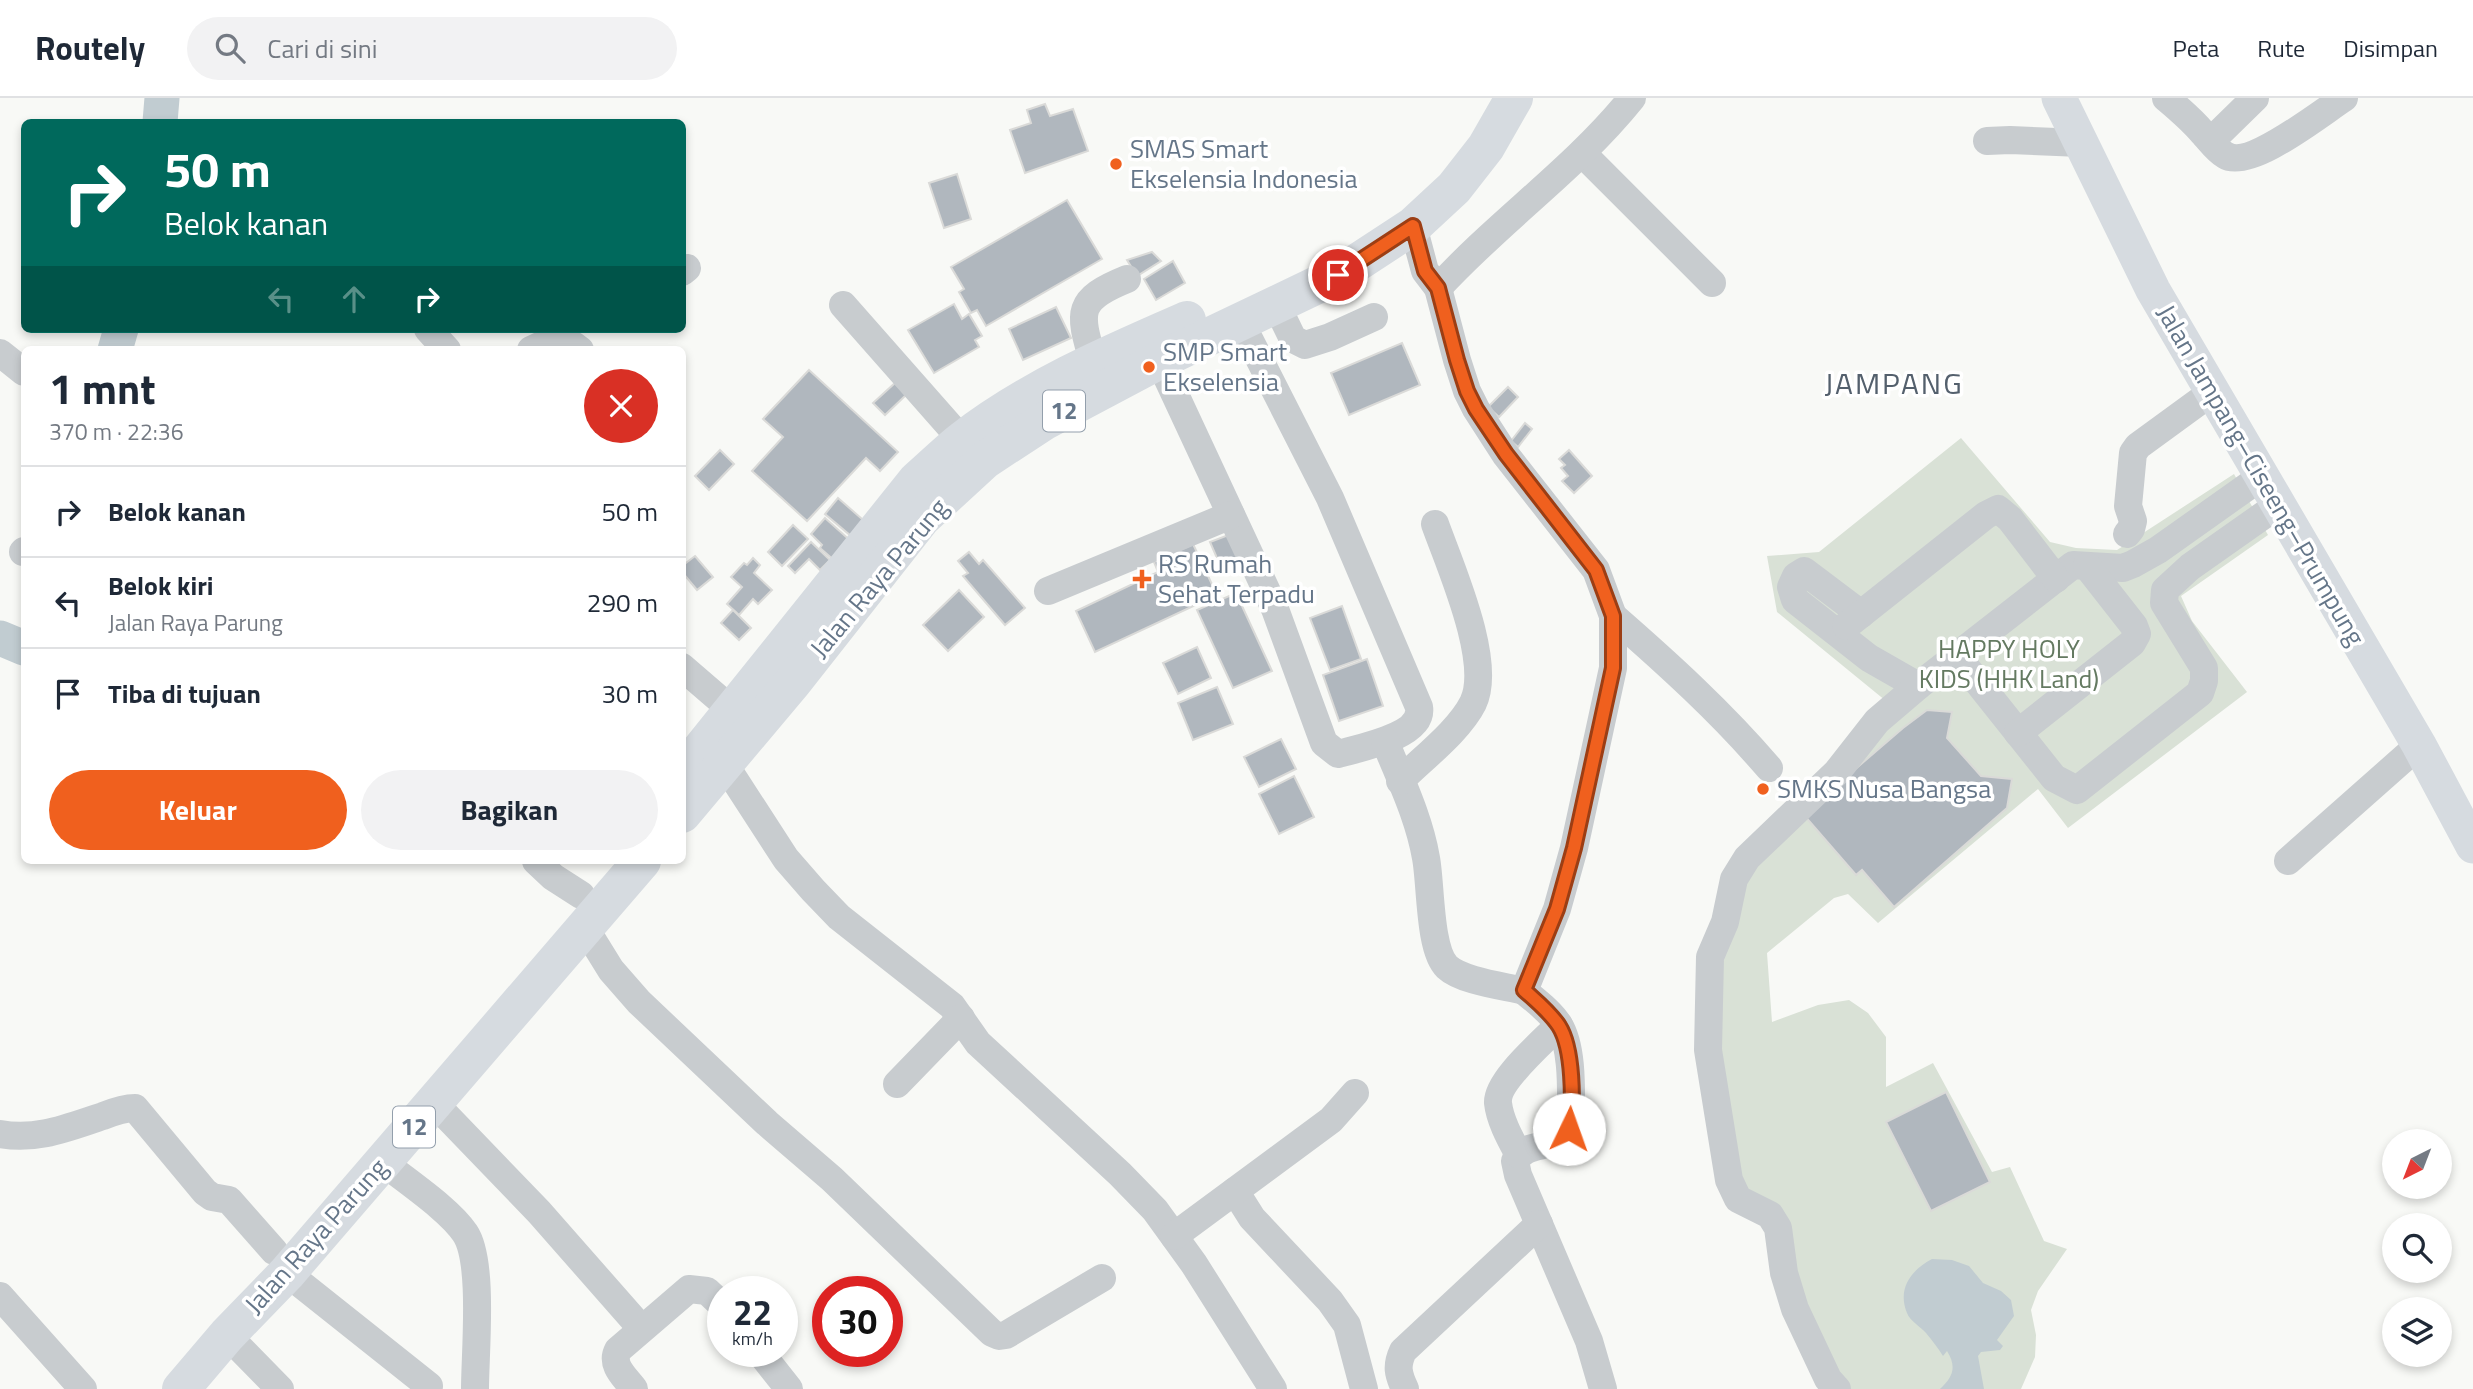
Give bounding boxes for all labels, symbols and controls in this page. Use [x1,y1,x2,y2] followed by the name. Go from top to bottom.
[187,17,677,80] search box
[35,23,145,73] text: Routely
[211,29,249,67] icon: search
[267,29,377,68] text: Cari di sini
[2173,30,2219,66] text: Peta
[2257,30,2305,66] text: Rute
[2343,30,2438,66] text: Disimpan
[1130,129,1357,198] place label: SMAS Smart Ekselensia Indonesia
[164,131,271,206] text: 50 m
[49,147,140,238] icon: right
[1108,156,1124,172] marker: SMAS Smart Ekselensia Indonesia
[164,199,328,247] text: Belok kanan
[1308,245,1368,305] pin
[1319,256,1357,294] icon: arrive
[262,280,300,318] icon: left
[335,280,373,318] icon: ahead
[408,280,446,318] icon: right
[2148,297,2375,653] street label: Jalan Jampang–Ciseeng–Prumpung
[1163,332,1287,401] place label: SMP Smart Ekselensia
[49,356,156,420] text: 1 mnt
[1141,359,1157,375] marker: SMP Smart Ekselensia
[1824,360,1964,406] district label: JAMPANG
[584,369,658,443] button: close
[1043,390,1085,432] road number: 12
[49,414,184,449] text: 370 m · 22:36
[800,489,957,666] street label: Jalan Raya Parung
[108,492,246,531] text: Belok kanan
[601,492,658,531] text: 50 m
[49,493,87,531] icon: right
[1158,544,1315,613] place label: RS Rumah Sehat Terpadu
[108,566,214,605] text: Belok kiri
[1132,569,1152,589] marker: RS Rumah Sehat Terpadu
[587,583,658,622] text: 290 m
[49,584,87,622] icon: left
[108,605,283,640] text: Jalan Raya Parung
[1919,629,2099,698] park label: HAPPY HOLY KIDS (HHK Land)
[108,674,261,713] text: Tiba di tujuan
[601,674,658,713] text: 30 m
[49,675,87,713] icon: arrive
[1777,769,1991,808] place label: SMKS Nusa Bangsa
[49,770,347,850] button: Keluar
[361,770,658,850] button: Bagikan
[1755,781,1771,797] marker: SMKS Nusa Bangsa
[1532,1092,1606,1166] position arrow
[393,1107,435,1148] road number: 12
[2382,1129,2452,1199] north arrow
[2382,1129,2452,1367] map controls
[235,1149,396,1322] street label: Jalan Raya Parung
[2382,1213,2452,1283] button: search
[812,1276,903,1367] speed limit sign: 30
[733,1285,772,1339] text: 22
[2382,1297,2452,1367] button: layers
[732,1325,773,1352] text: km/h

